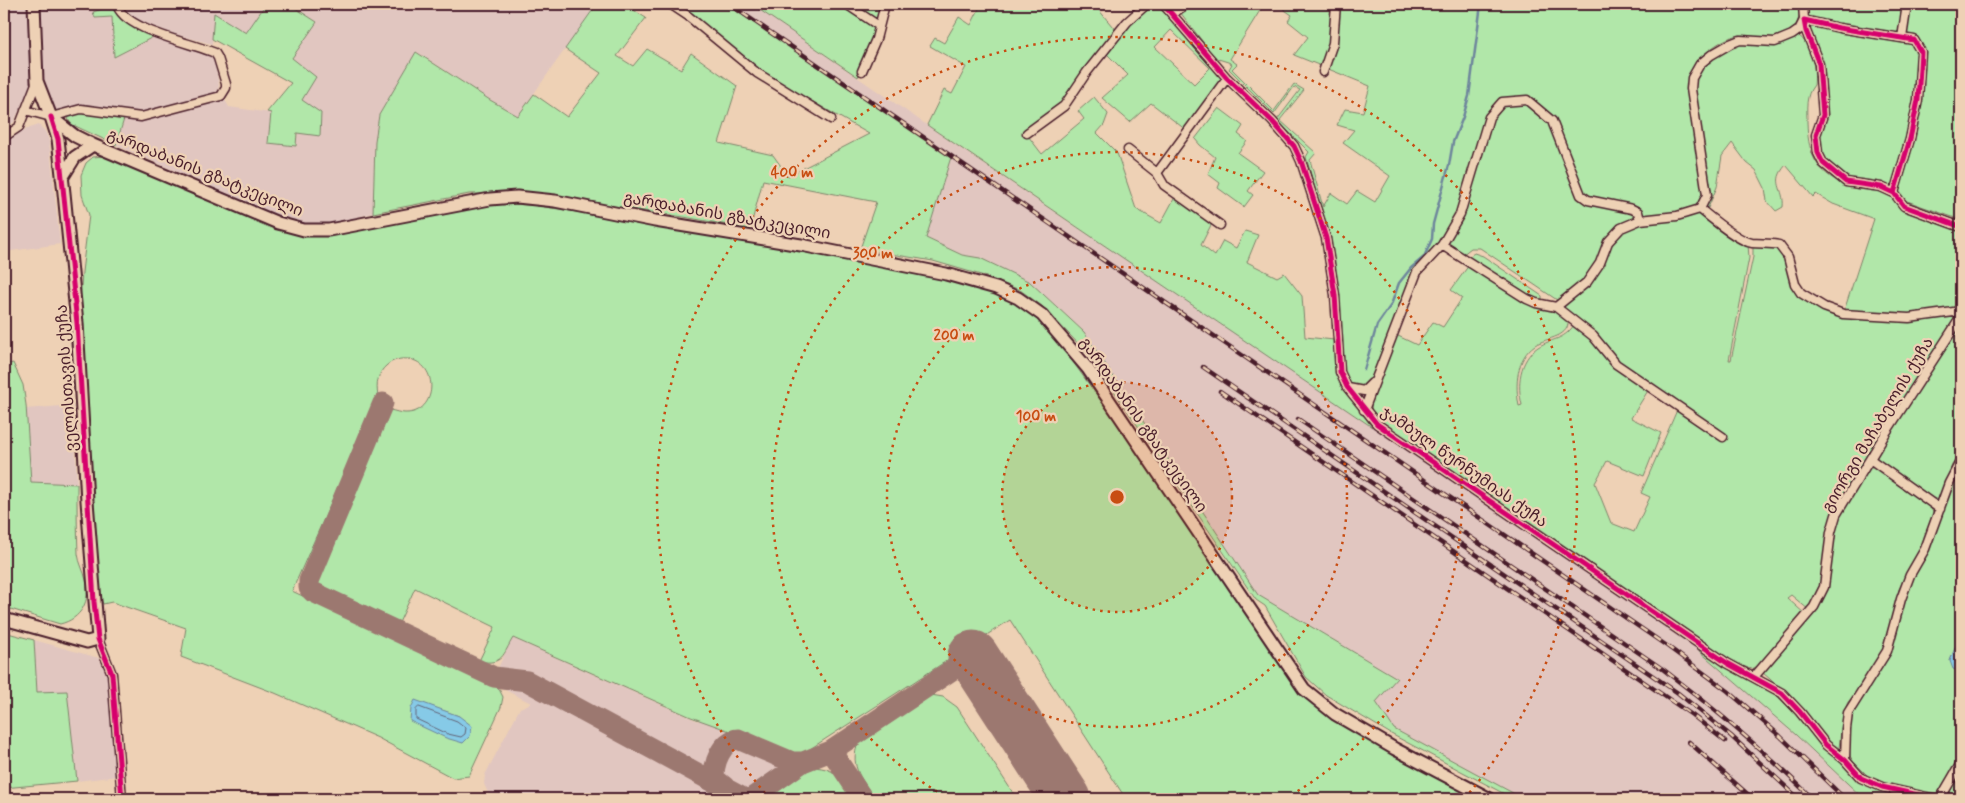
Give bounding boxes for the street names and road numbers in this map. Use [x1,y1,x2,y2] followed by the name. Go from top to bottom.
[104,124,306,222] street label: გარდაბანის გზატკეცილი
[622,187,832,245] street label: გარდაბანის გზატკეცილი
[51,304,83,452] street label: ველისთავის ქუჩა
[1074,333,1212,517] street label: გარდაბანის გზატკეცილი
[1817,334,1939,516] street label: გიორგი მაჩაბელის ქუჩა
[1377,401,1551,533] street label: ჯამბულ წურწუმიას ქუჩა

